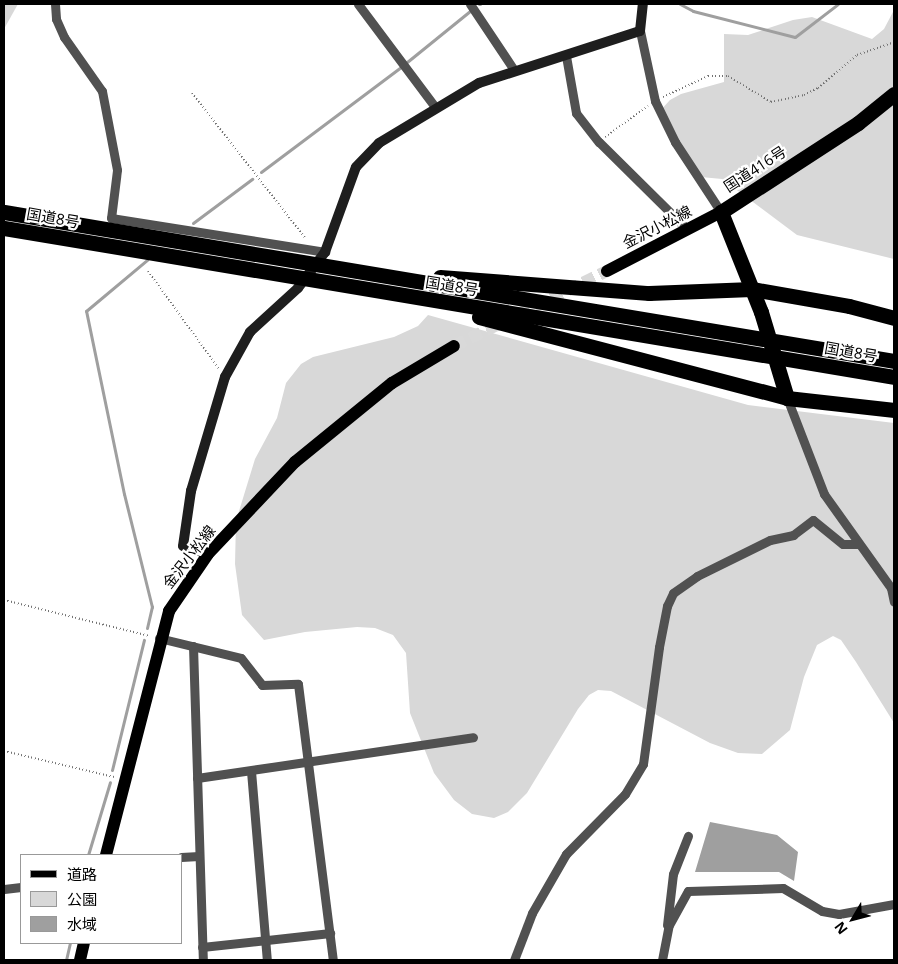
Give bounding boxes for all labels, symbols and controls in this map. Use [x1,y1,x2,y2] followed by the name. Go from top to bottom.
[720,142,790,196] street label: 国道416号
[620,202,694,252] street label: 金沢小松線
[25,204,81,232] street label: 国道8号
[424,273,480,299] street label: 国道8号
[823,338,879,366] street label: 国道8号
[159,522,219,592] street label: 金沢小松線
[20,854,182,944] legend
[67,864,97,884] text: 道路
[67,889,97,909] text: 公園
[828,894,878,944] north arrow
[67,914,97,934] text: 水域
[830,918,852,939] text: N

